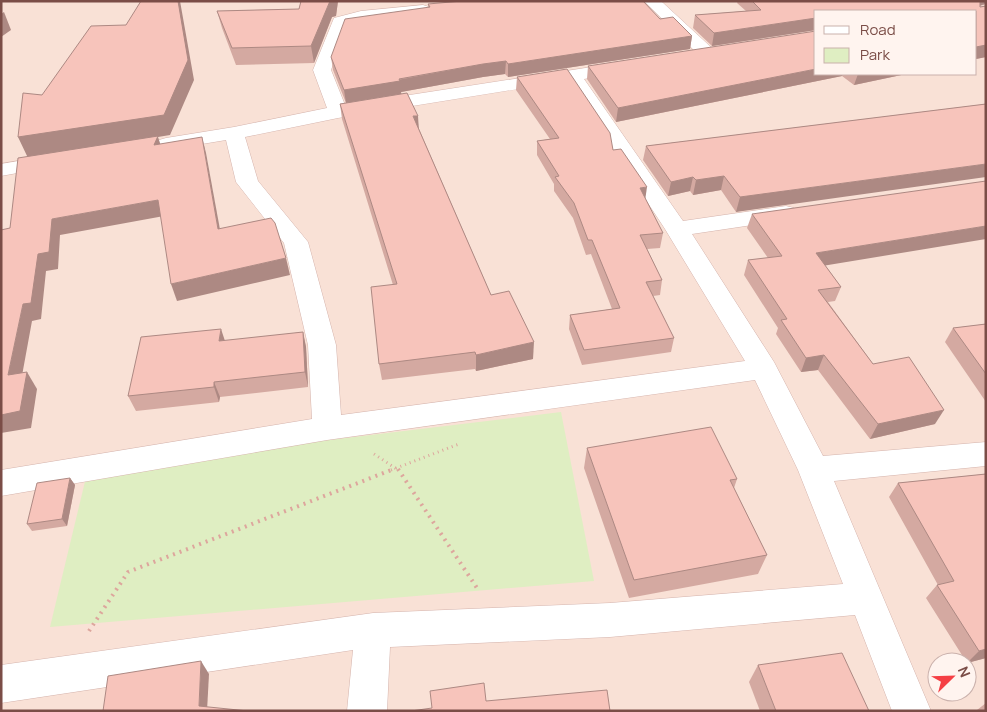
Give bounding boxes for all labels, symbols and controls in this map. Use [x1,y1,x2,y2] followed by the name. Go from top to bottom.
[814,10,977,75] legend
[860,19,896,40] text: Road
[860,44,890,65] text: Park
[927,652,977,702] north arrow
[954,663,975,680] text: N

